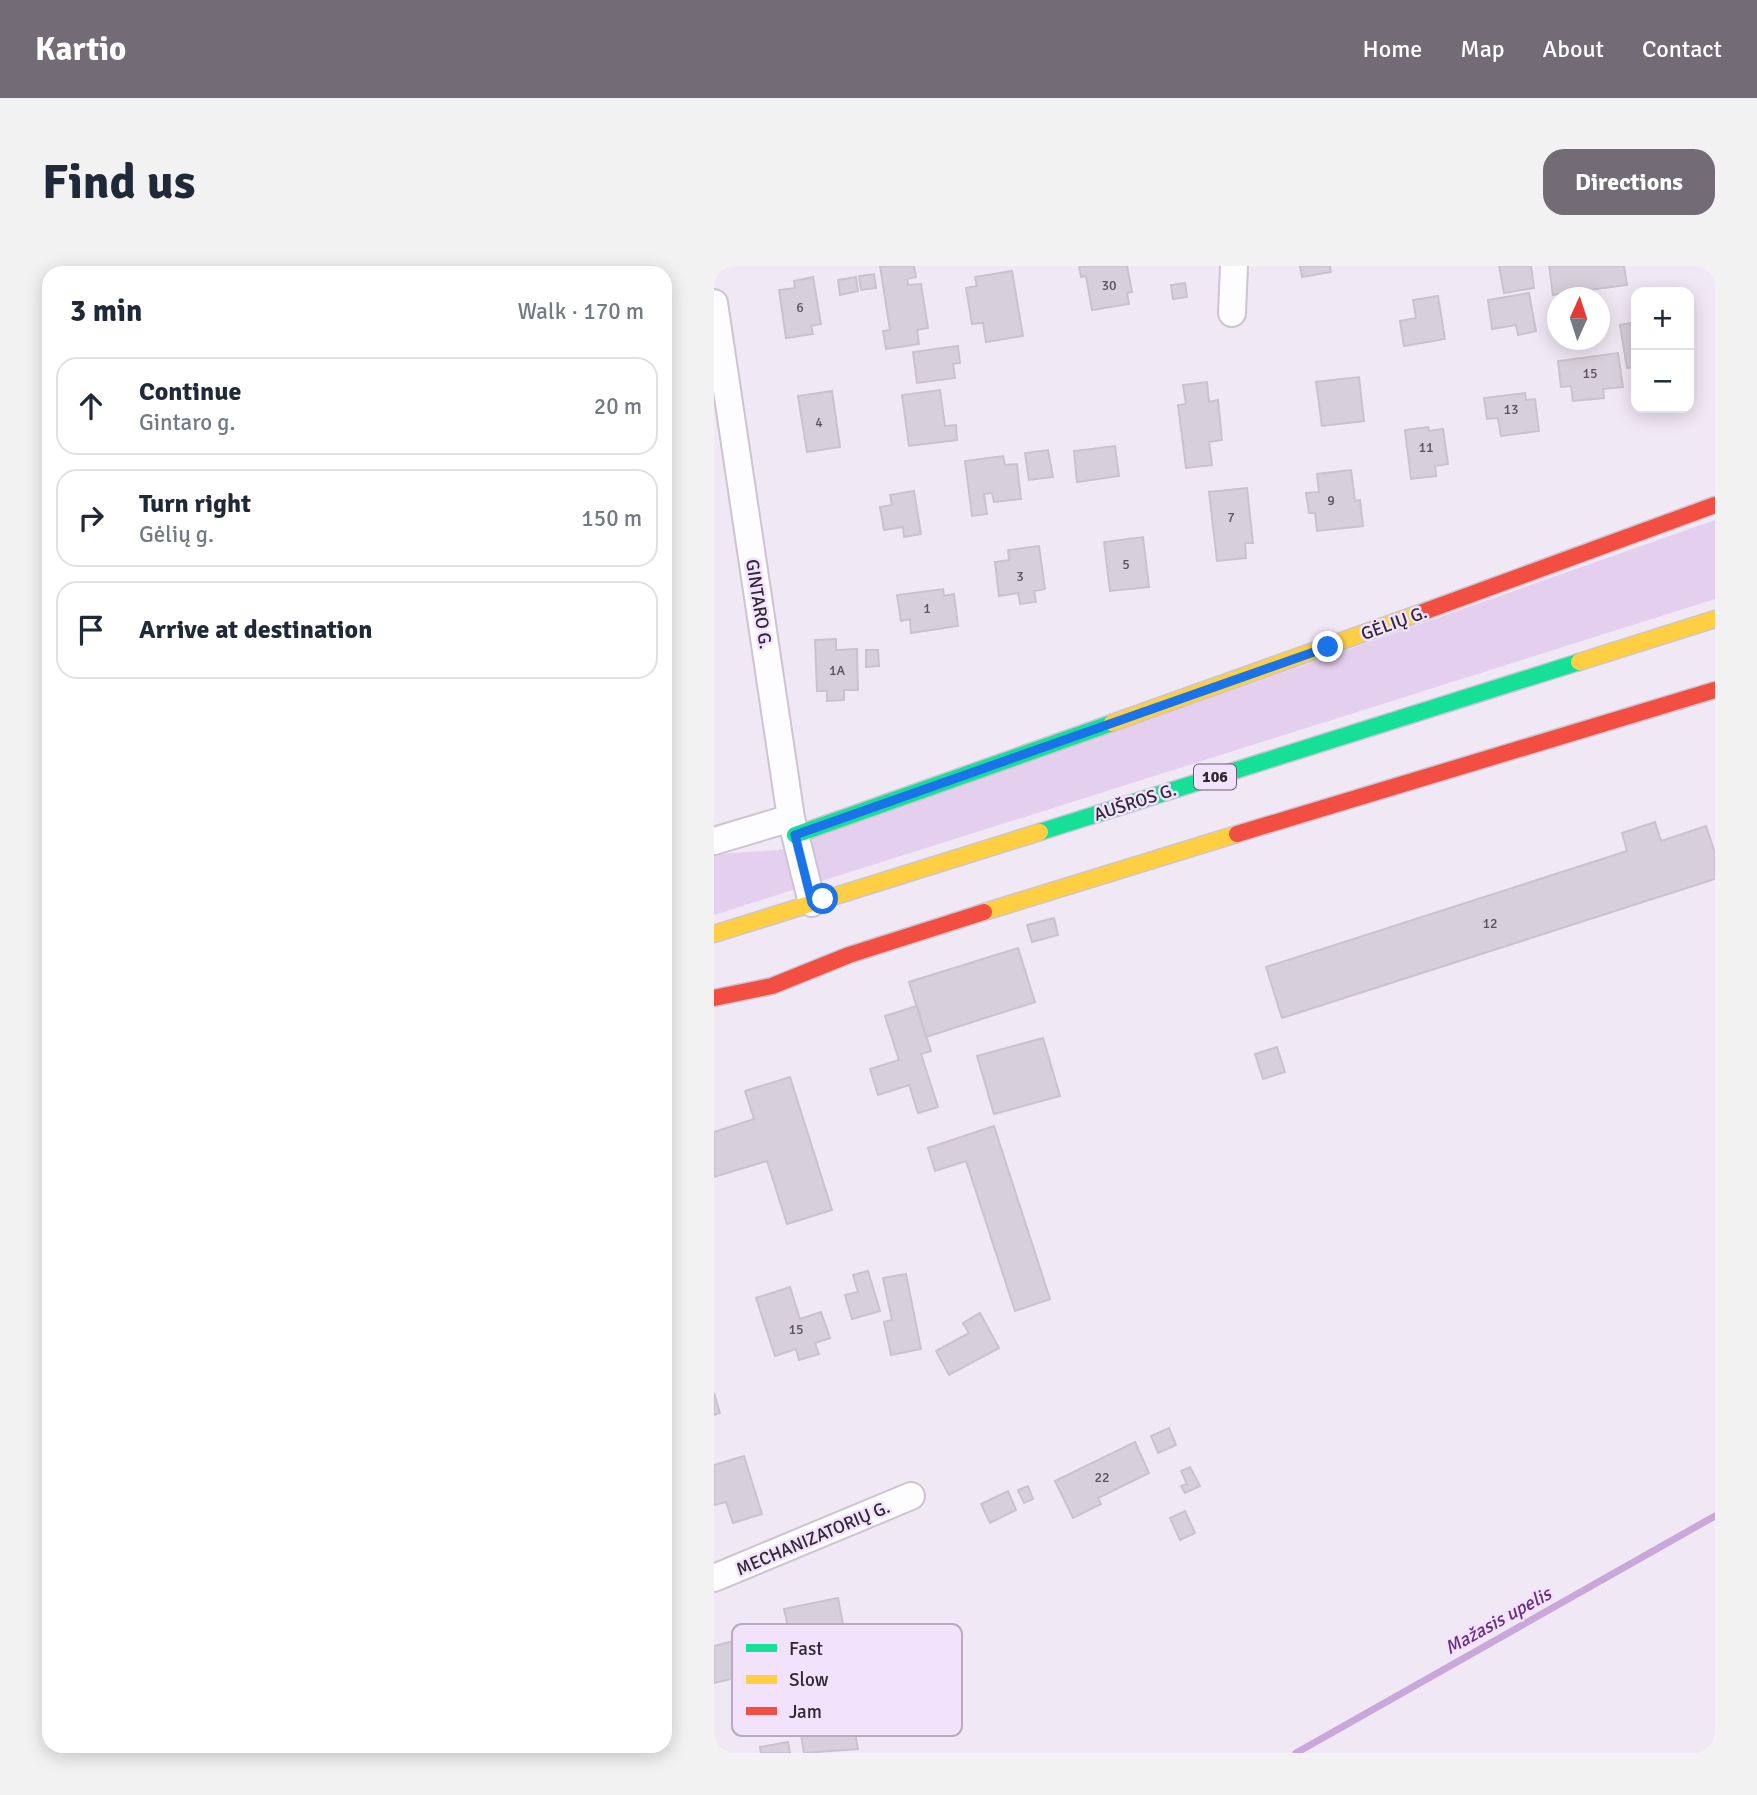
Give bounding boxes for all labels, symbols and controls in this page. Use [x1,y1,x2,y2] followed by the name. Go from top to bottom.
[35,29,126,70] text: Kartio
[1362,34,1422,64] text: Home
[1460,34,1505,64] text: Map
[1543,34,1604,64] text: About
[1642,34,1722,64] text: Contact
[1543,149,1715,215] button: Directions
[42,152,195,212] text: Find us
[1101,277,1117,294] house number: 30
[1547,287,1610,350] north arrow
[1631,287,1694,413] map controls
[1631,287,1694,350] button: +
[70,293,142,330] text: 3 min
[518,297,644,326] text: Walk · 170 m
[796,299,804,316] house number: 6
[1631,350,1694,413] button: −
[1582,365,1598,382] house number: 15
[139,376,241,408] text: Continue
[72,387,110,425] icon: ahead
[594,392,642,421] text: 20 m
[1503,401,1519,418] house number: 13
[139,408,236,437] text: Gintaro g.
[815,414,823,431] house number: 4
[1418,439,1434,456] house number: 11
[139,488,251,520] text: Turn right
[1327,492,1335,509] house number: 9
[72,499,110,537] icon: right
[581,504,642,533] text: 150 m
[1227,509,1235,526] house number: 7
[139,520,214,549] text: Gėlių g.
[1122,556,1130,573] house number: 5
[741,558,777,650] street label: GINTARO G.
[1016,568,1024,585] house number: 3
[923,600,931,617] house number: 1
[1358,601,1430,645] street label: GĖLIŲ G.
[72,611,110,649] icon: arrive
[139,614,372,646] text: Arrive at destination
[1312,631,1343,662] route end
[829,662,845,679] house number: 1A
[1194,764,1236,790] road number: 106
[1091,778,1179,826] street label: AUŠROS G.
[807,883,838,914] route start
[1482,915,1498,932] house number: 12
[788,1321,804,1338] house number: 15
[1094,1469,1110,1486] house number: 22
[733,1496,893,1580] street label: MECHANIZATORIŲ G.
[1441,1581,1557,1660] water label: Mažasis upelis
[732,1624,962,1736] legend
[789,1637,823,1661] text: Fast
[789,1668,829,1692] text: Slow
[789,1700,822,1724] text: Jam

